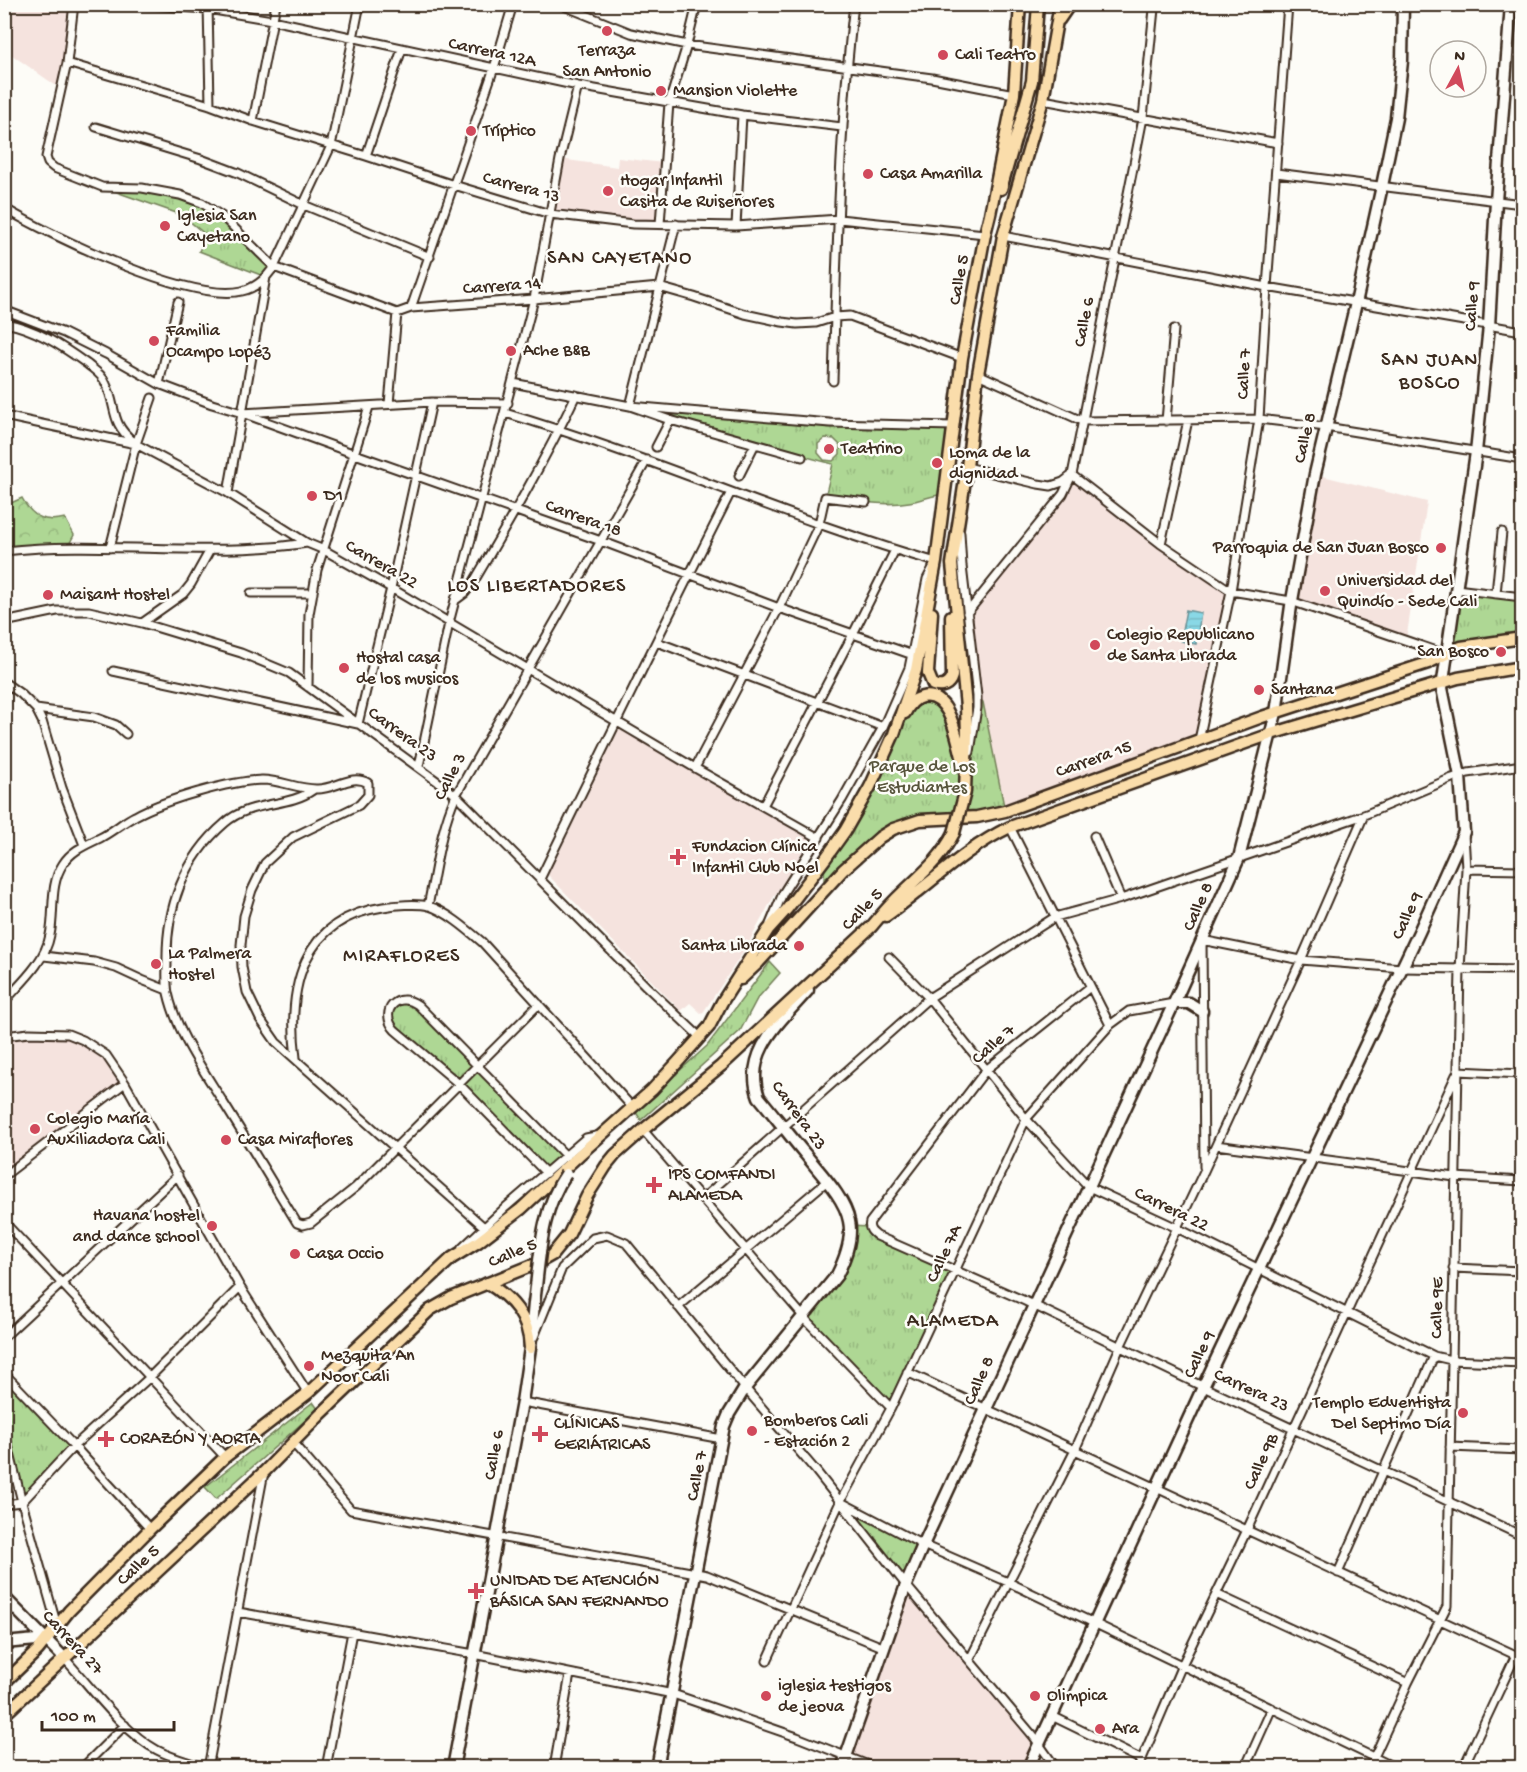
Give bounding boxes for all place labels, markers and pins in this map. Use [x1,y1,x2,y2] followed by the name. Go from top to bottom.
[600,24,614,38] marker: Terraza San Antonio
[563,41,651,83] place label: Terraza San Antonio
[955,45,1036,66] place label: Cali Teatro
[936,48,950,62] marker: Cali Teatro
[673,81,798,102] place label: Mansion Violette
[654,84,668,98] marker: Mansion Violette
[482,121,536,142] place label: Tríptico
[464,124,478,138] marker: Tríptico
[880,164,983,185] place label: Casa Amarilla
[861,167,875,181] marker: Casa Amarilla
[620,171,775,213] place label: Hogar Infantil Casita de Ruiseñores
[601,184,615,198] marker: Hogar Infantil Casita de Ruiseñores
[177,206,257,248] place label: Iglesia San Cayetano
[158,219,172,233] marker: Iglesia San Cayetano
[165,321,271,363] place label: Familia Ocampo Lopéz
[147,334,161,348] marker: Familia Ocampo Lopéz
[523,341,590,362] place label: Ache B&B
[504,344,518,358] marker: Ache B&B
[840,439,903,460] place label: Teatrino
[822,442,836,456] marker: Teatrino
[949,443,1031,485] place label: Loma de la dignidad
[930,456,944,470] marker: Loma de la dignidad
[323,486,343,507] place label: D1
[305,489,319,503] marker: D1
[1212,538,1429,559] place label: Parroquia de San Juan Bosco
[1434,541,1448,555] marker: Parroquia de San Juan Bosco
[1337,571,1477,613] place label: Universidad del Quindío - Sede Cali
[1318,584,1332,598] marker: Universidad del Quindío - Sede Cali
[60,585,170,606] place label: Maisant Hostel
[41,588,55,602] marker: Maisant Hostel
[1107,625,1255,667] place label: Colegio Republicano de Santa Librada
[1088,638,1102,652] marker: Colegio Republicano de Santa Librada
[1417,642,1489,663] place label: San Bosco
[1494,645,1508,659] marker: San Bosco
[356,648,460,690] place label: Hostal casa de los musicos
[337,661,351,675] marker: Hostal casa de los musicos
[1271,680,1335,701] place label: Santana
[1252,683,1266,697] marker: Santana
[691,837,819,879] place label: Fundacion Clínica Infantil Club Noel
[669,848,687,866] marker: Fundacion Clínica Infantil Club Noel
[682,936,788,957] place label: Santa Librada
[792,939,806,953] marker: Santa Librada
[168,944,252,986] place label: La Palmera Hostel
[149,957,163,971] marker: La Palmera Hostel
[47,1109,166,1151] place label: Colegio María Auxiliadora Cali
[28,1122,42,1136] marker: Colegio María Auxiliadora Cali
[238,1130,354,1151] place label: Casa Miraflores
[219,1133,233,1147] marker: Casa Miraflores
[668,1165,776,1207] place label: IPS COMFANDI ALAMEDA
[645,1176,663,1194] marker: IPS COMFANDI ALAMEDA
[73,1206,200,1248] place label: Havana hostel and dance school
[205,1219,219,1233] marker: Havana hostel and dance school
[307,1244,384,1265] place label: Casa Occio
[288,1247,302,1261] marker: Casa Occio
[321,1346,415,1388] place label: Mezquita An Noor Cali
[302,1359,316,1373] marker: Mezquita An Noor Cali
[1312,1393,1452,1435] place label: Templo Edventista Del Septimo Día
[1456,1406,1470,1420] marker: Templo Edventista Del Septimo Día
[763,1411,868,1453] place label: Bomberos Cali - Estación 2
[554,1414,651,1456] place label: CLÍNICAS GERIÁTRICAS
[745,1424,759,1438] marker: Bomberos Cali - Estación 2
[531,1425,549,1443] marker: CLÍNICAS GERIÁTRICAS
[120,1429,262,1450] place label: CORAZÓN Y AORTA
[97,1430,115,1448] marker: CORAZÓN Y AORTA
[489,1571,669,1613] place label: UNIDAD DE ATENCIÓN BÁSICA SAN FERNANDO
[467,1582,485,1600] marker: UNIDAD DE ATENCIÓN BÁSICA SAN FERNANDO
[778,1676,892,1718] place label: iglesia testigos de jeova
[1047,1686,1108,1707] place label: Olimpica
[759,1689,773,1703] marker: iglesia testigos de jeova
[1028,1689,1042,1703] marker: Olimpica
[1112,1719,1140,1740] place label: Ara
[1093,1722,1107,1736] marker: Ara

